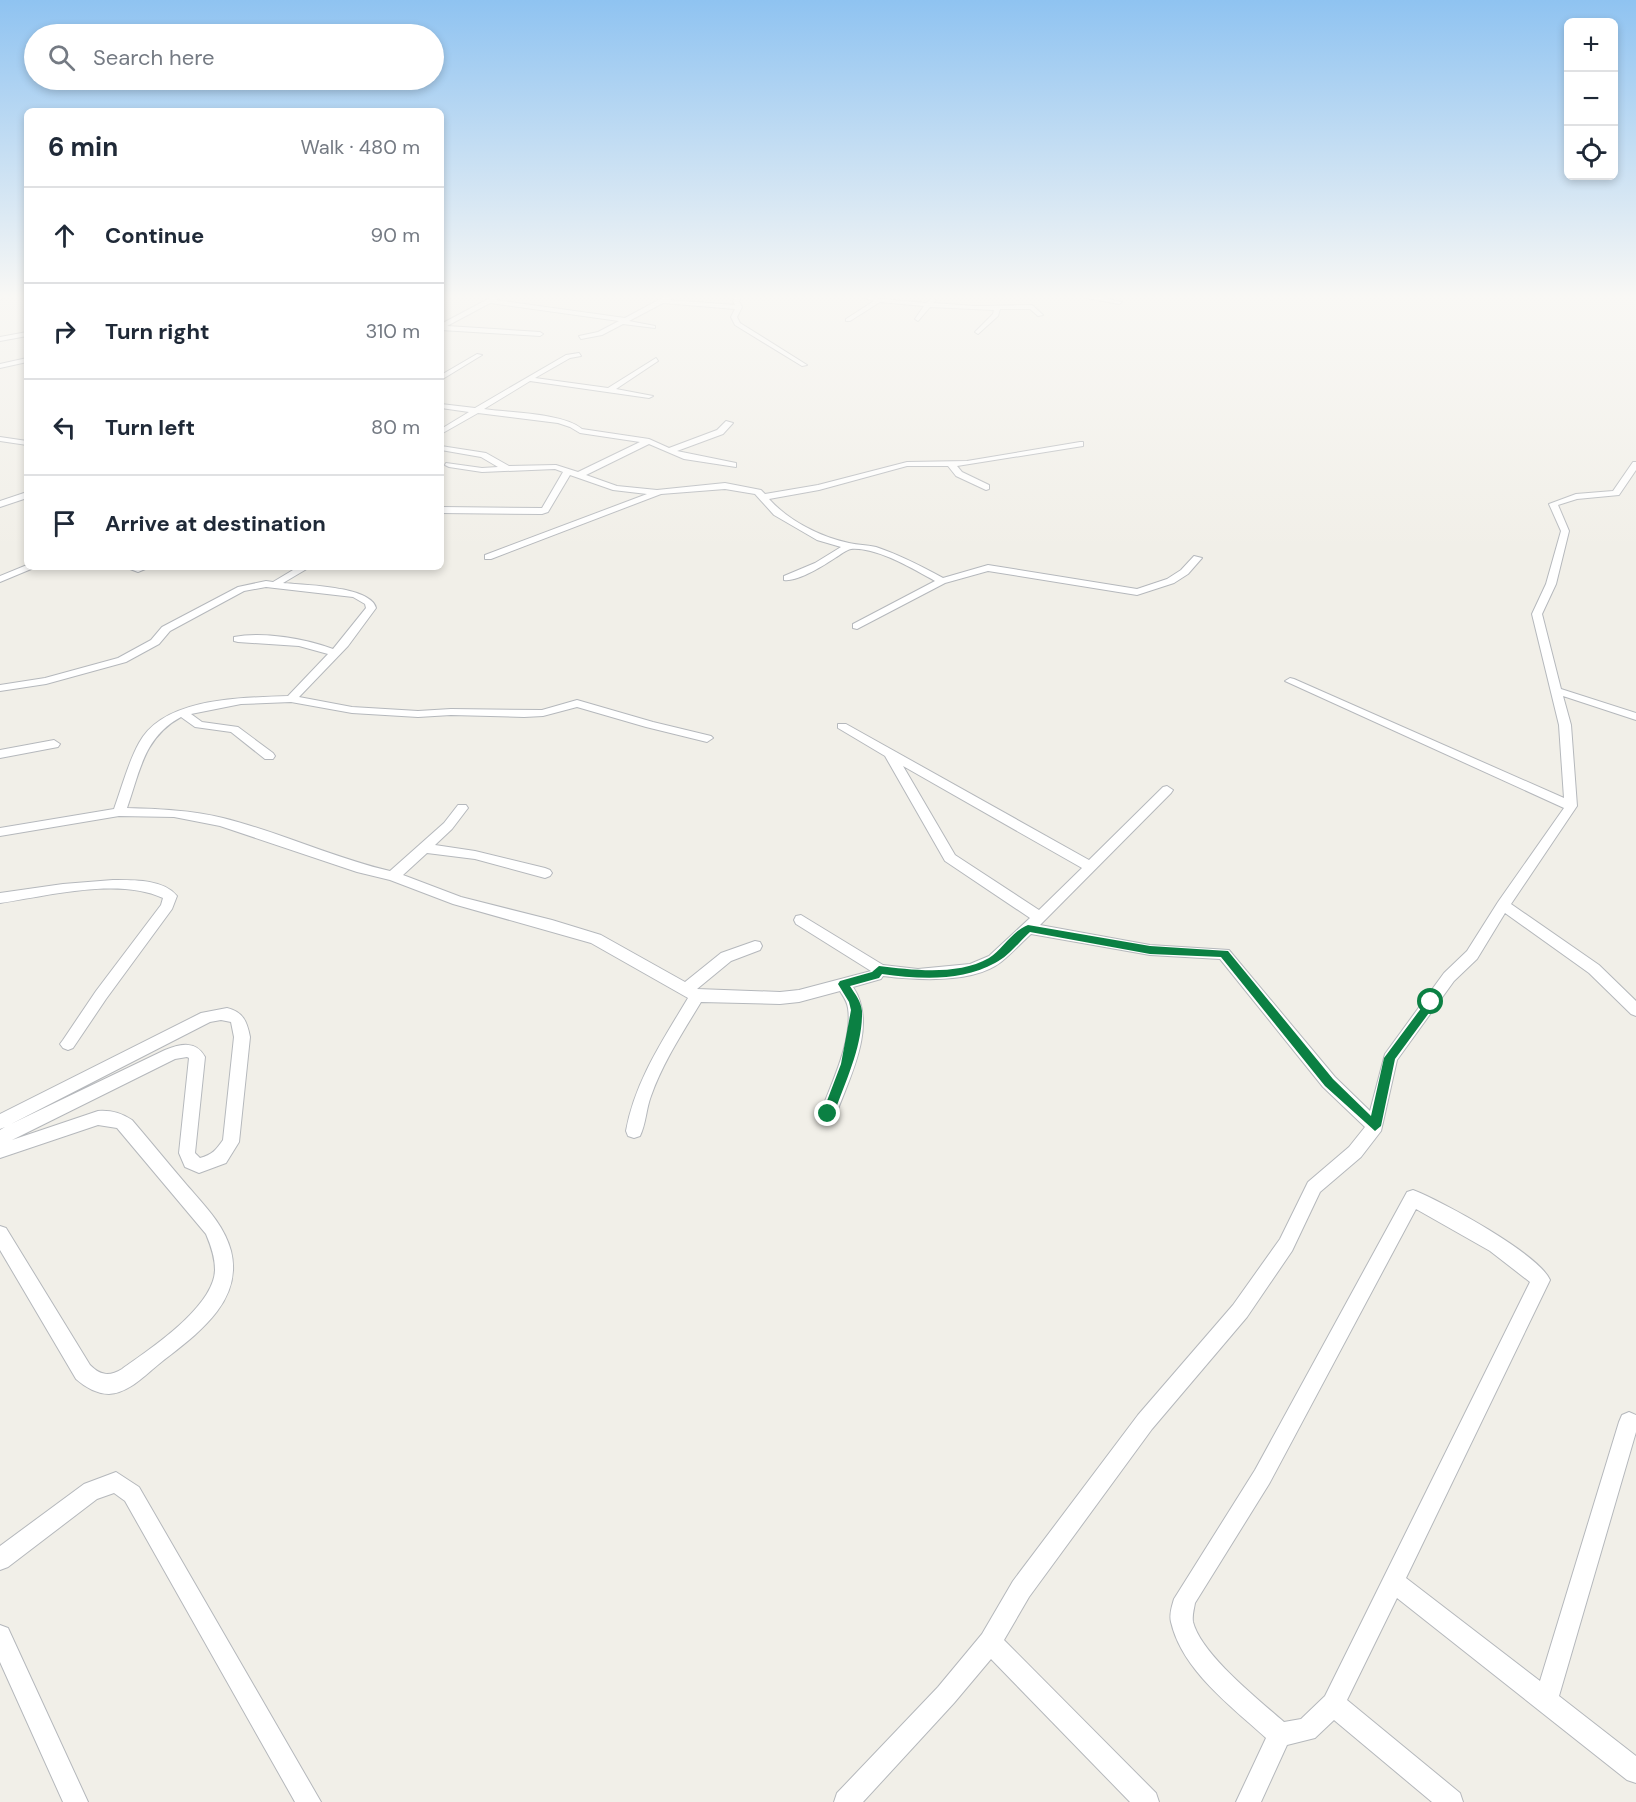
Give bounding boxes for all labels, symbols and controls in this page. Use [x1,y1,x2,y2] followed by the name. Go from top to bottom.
[1564,18,1618,180] map controls
[1564,18,1618,72] button: +
[24,24,444,90] search box
[45,41,78,74] icon: search
[93,43,214,72] text: Search here
[1564,72,1618,126] button: −
[1564,126,1618,180] button: locate
[48,130,118,164] text: 6 min
[300,134,420,160] text: Walk · 480 m
[48,219,81,252] icon: ahead
[105,221,204,250] text: Continue
[371,222,420,248] text: 90 m
[48,315,81,348] icon: right
[105,317,210,346] text: Turn right
[365,318,420,344] text: 310 m
[48,411,81,444] icon: left
[105,413,195,442] text: Turn left
[371,414,420,440] text: 80 m
[48,507,81,540] icon: arrive
[105,509,326,538] text: Arrive at destination
[1417,988,1443,1014] route start
[814,1100,840,1126] route end

